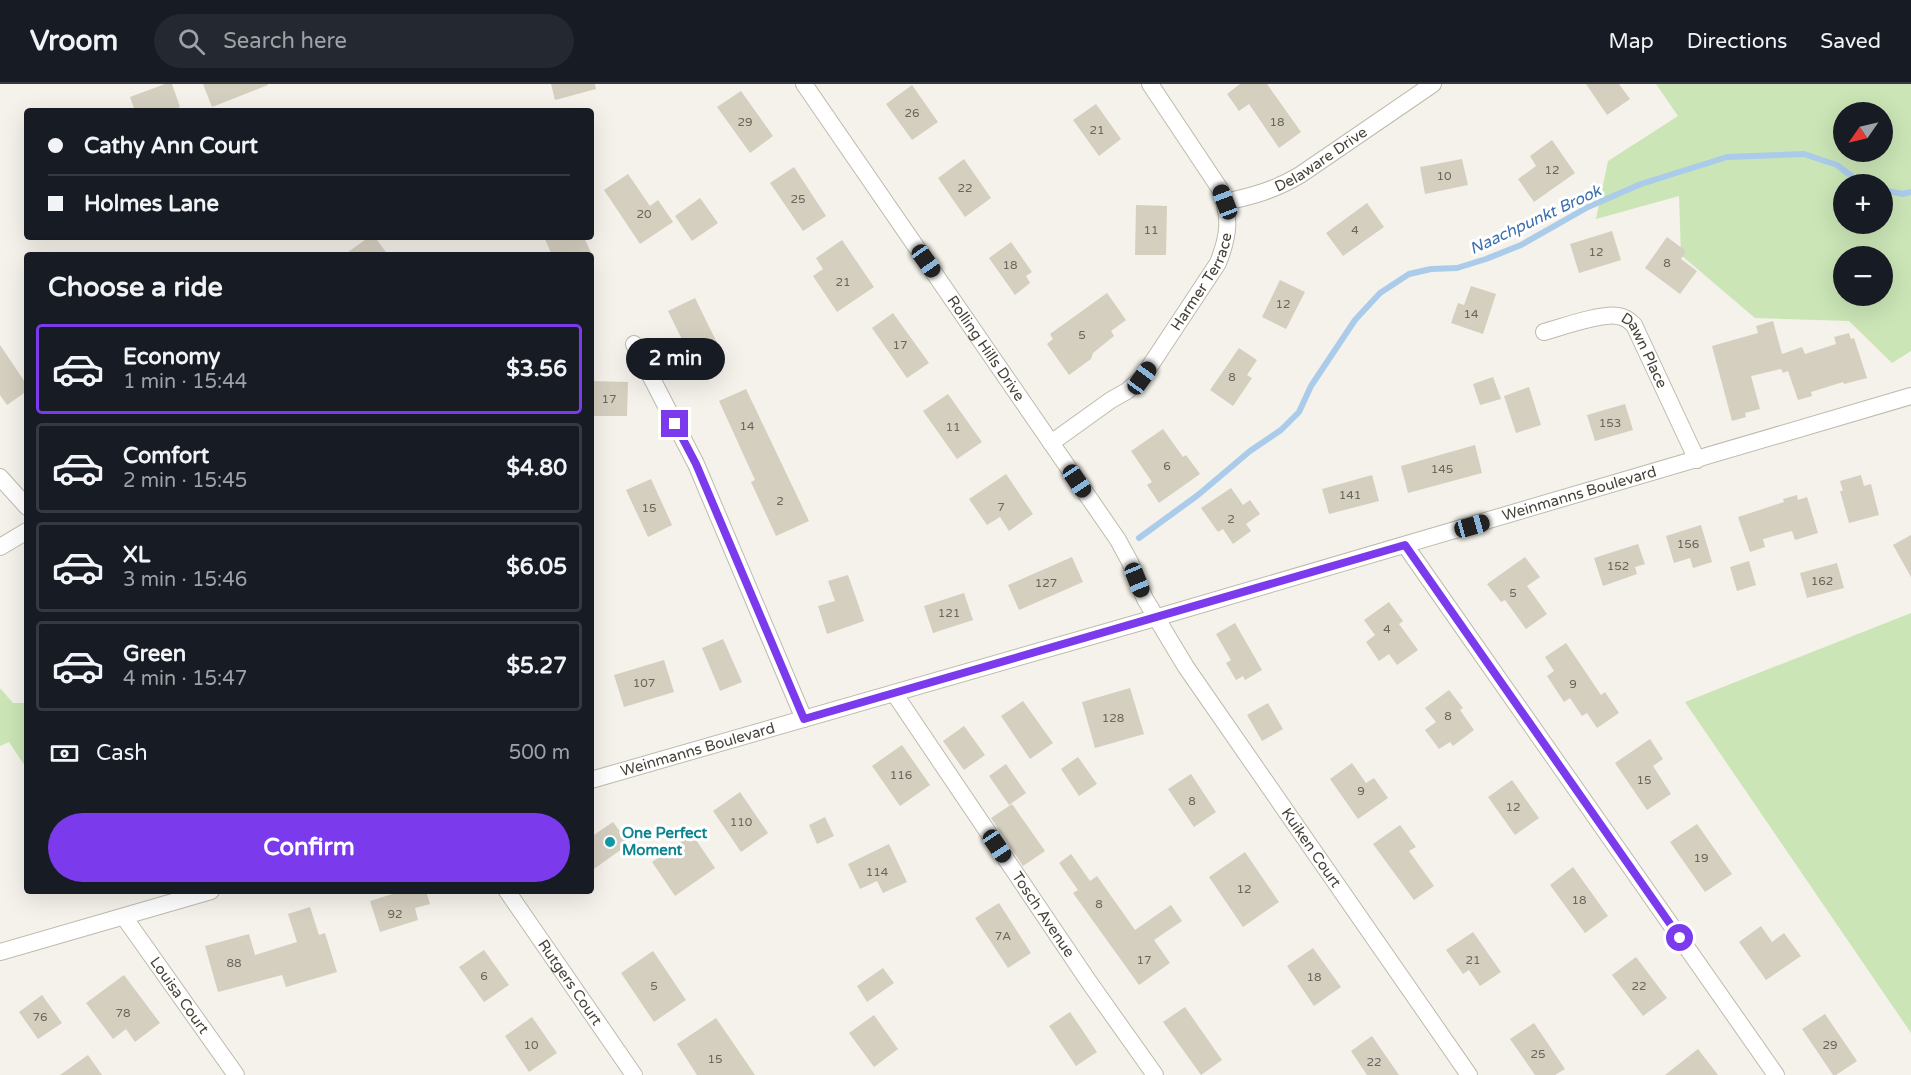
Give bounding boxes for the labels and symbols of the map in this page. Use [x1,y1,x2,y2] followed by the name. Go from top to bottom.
[1833,102,1893,162] north arrow
[904,106,920,120] house number: 26
[737,115,753,129] house number: 29
[1269,115,1285,129] house number: 18
[1089,123,1105,137] house number: 21
[1272,123,1370,196] street label: Delaware Drive
[1544,163,1560,177] house number: 12
[1436,169,1452,183] house number: 10
[1467,180,1605,259] water label: Naachpunkt Brook
[957,181,973,195] house number: 22
[1210,182,1240,222] car
[790,192,806,206] house number: 25
[636,207,652,221] house number: 20
[1143,223,1159,237] house number: 11
[1351,223,1359,237] house number: 4
[1167,231,1236,334] street label: Harmer Terrace
[908,241,944,281] car
[1588,245,1604,259] house number: 12
[1663,256,1671,270] house number: 8
[1002,258,1018,272] house number: 18
[835,275,851,289] house number: 21
[943,292,1029,405] street label: Rolling Hills Drive
[1275,297,1291,311] house number: 12
[1463,307,1479,321] house number: 14
[1618,309,1671,391] street label: Dawn Place
[1078,328,1086,342] house number: 5
[626,337,724,379] callout: 2 min
[892,338,908,352] house number: 17
[1124,358,1160,398] car
[1228,370,1236,384] house number: 8
[601,392,617,406] house number: 17
[661,410,688,437] route end
[1599,416,1621,430] house number: 153
[739,419,755,433] house number: 14
[945,420,961,434] house number: 11
[1163,459,1171,473] house number: 6
[1059,461,1095,501] car
[1431,462,1453,476] house number: 145
[1500,462,1658,525] street label: Weinmanns Boulevard
[1339,488,1361,502] house number: 141
[776,494,784,508] house number: 2
[997,500,1005,514] house number: 7
[641,501,657,515] house number: 15
[1227,512,1235,526] house number: 2
[1452,512,1492,540] car
[1677,537,1699,551] house number: 156
[1607,559,1629,573] house number: 152
[1122,560,1152,600] car
[1811,574,1833,588] house number: 162
[1035,576,1057,590] house number: 127
[1509,586,1517,600] house number: 5
[938,606,960,620] house number: 121
[1383,622,1391,636] house number: 4
[633,676,655,690] house number: 107
[1569,677,1577,691] house number: 9
[1444,709,1452,723] house number: 8
[1102,711,1124,725] house number: 128
[619,719,777,780] street label: Weinmanns Boulevard
[890,768,912,782] house number: 116
[1636,773,1652,787] house number: 15
[1357,784,1365,798] house number: 9
[1188,794,1196,808] house number: 8
[1505,800,1521,814] house number: 12
[1278,805,1345,891] street label: Kuiken Court
[730,815,753,829] house number: 110
[622,824,707,859] place label: One Perfect Moment
[979,826,1015,866] car
[603,835,617,849] marker: One Perfect Moment
[1693,851,1709,865] house number: 19
[866,865,889,879] house number: 114
[1008,868,1079,961] street label: Tosch Avenue
[1236,882,1252,896] house number: 12
[1571,893,1587,907] house number: 18
[1095,897,1103,911] house number: 8
[387,907,403,921] house number: 92
[1666,924,1693,951] route start
[995,929,1011,943] house number: 7A
[534,936,606,1029] street label: Rutgers Court
[146,953,213,1038] street label: Louisa Court
[1136,953,1152,967] house number: 17
[1465,953,1481,967] house number: 21
[226,956,242,970] house number: 88
[480,969,488,983] house number: 6
[1306,970,1322,984] house number: 18
[650,979,658,993] house number: 5
[1631,979,1647,993] house number: 22
[115,1006,131,1020] house number: 78
[32,1010,48,1024] house number: 76
[523,1038,539,1052] house number: 10
[1822,1038,1838,1052] house number: 29
[1530,1047,1546,1061] house number: 25
[707,1052,723,1066] house number: 15
[1366,1055,1382,1069] house number: 22

